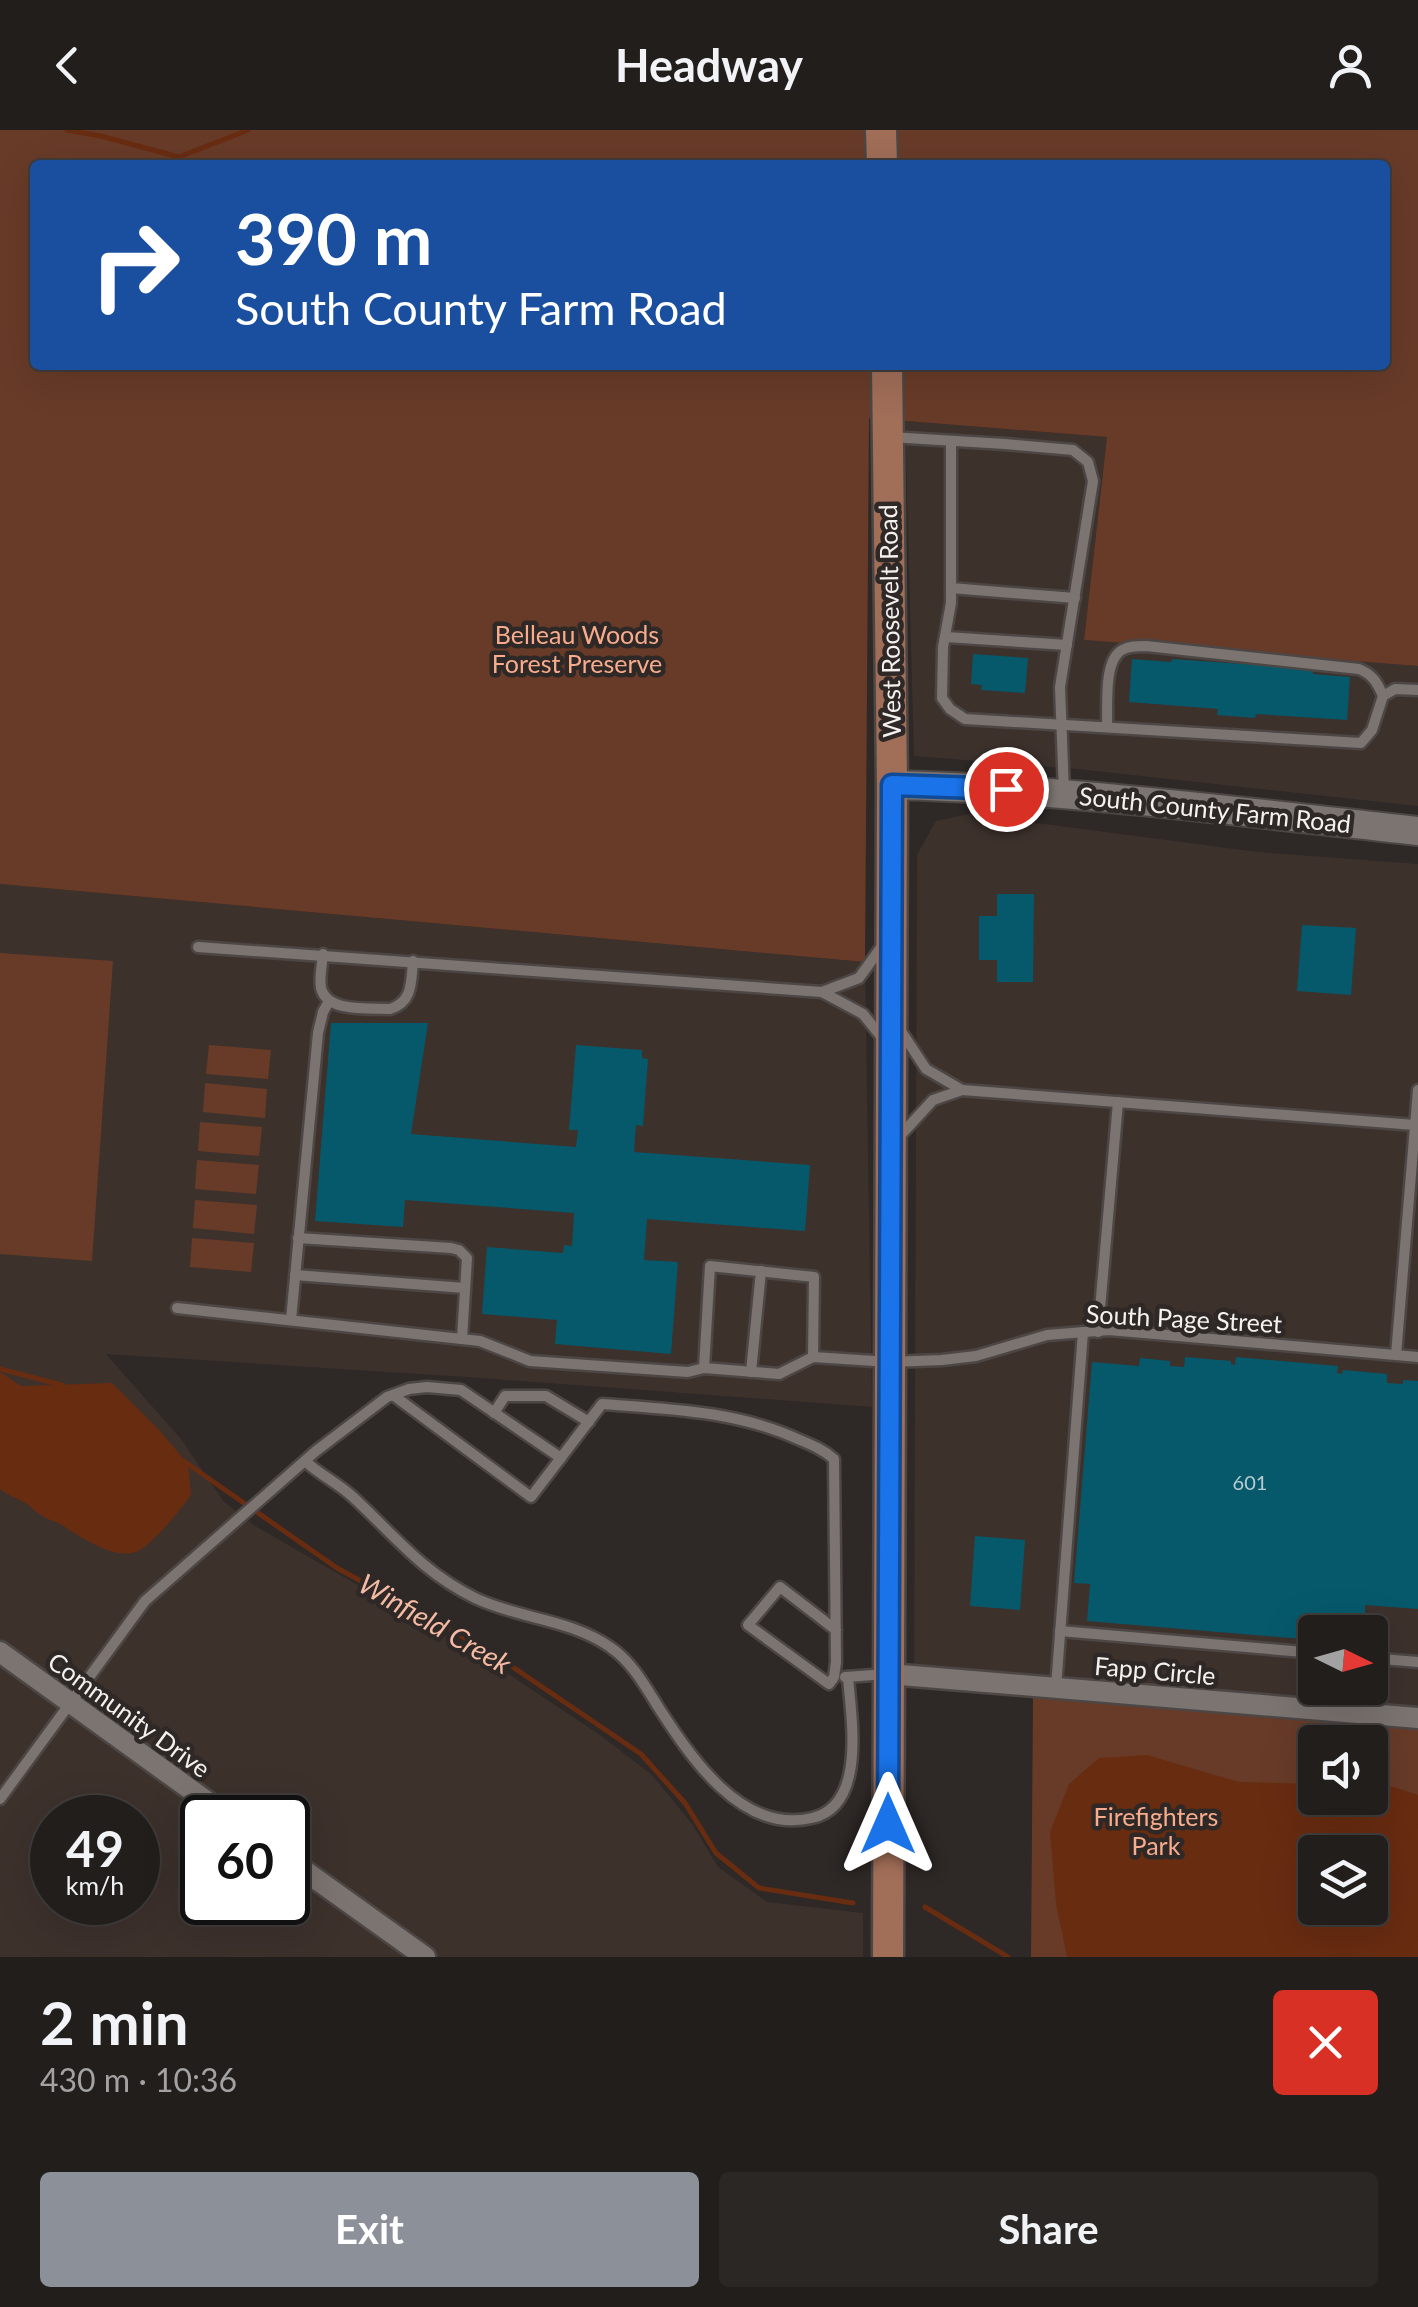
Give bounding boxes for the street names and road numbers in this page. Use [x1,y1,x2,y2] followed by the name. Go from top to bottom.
[872,504,906,738] street label: West Roosevelt Road
[1078,780,1353,838] street label: South County Farm Road
[1085,1298,1283,1338] street label: South Page Street
[43,1645,216,1783] street label: Community Drive
[1093,1650,1217,1690] street label: Fapp Circle

